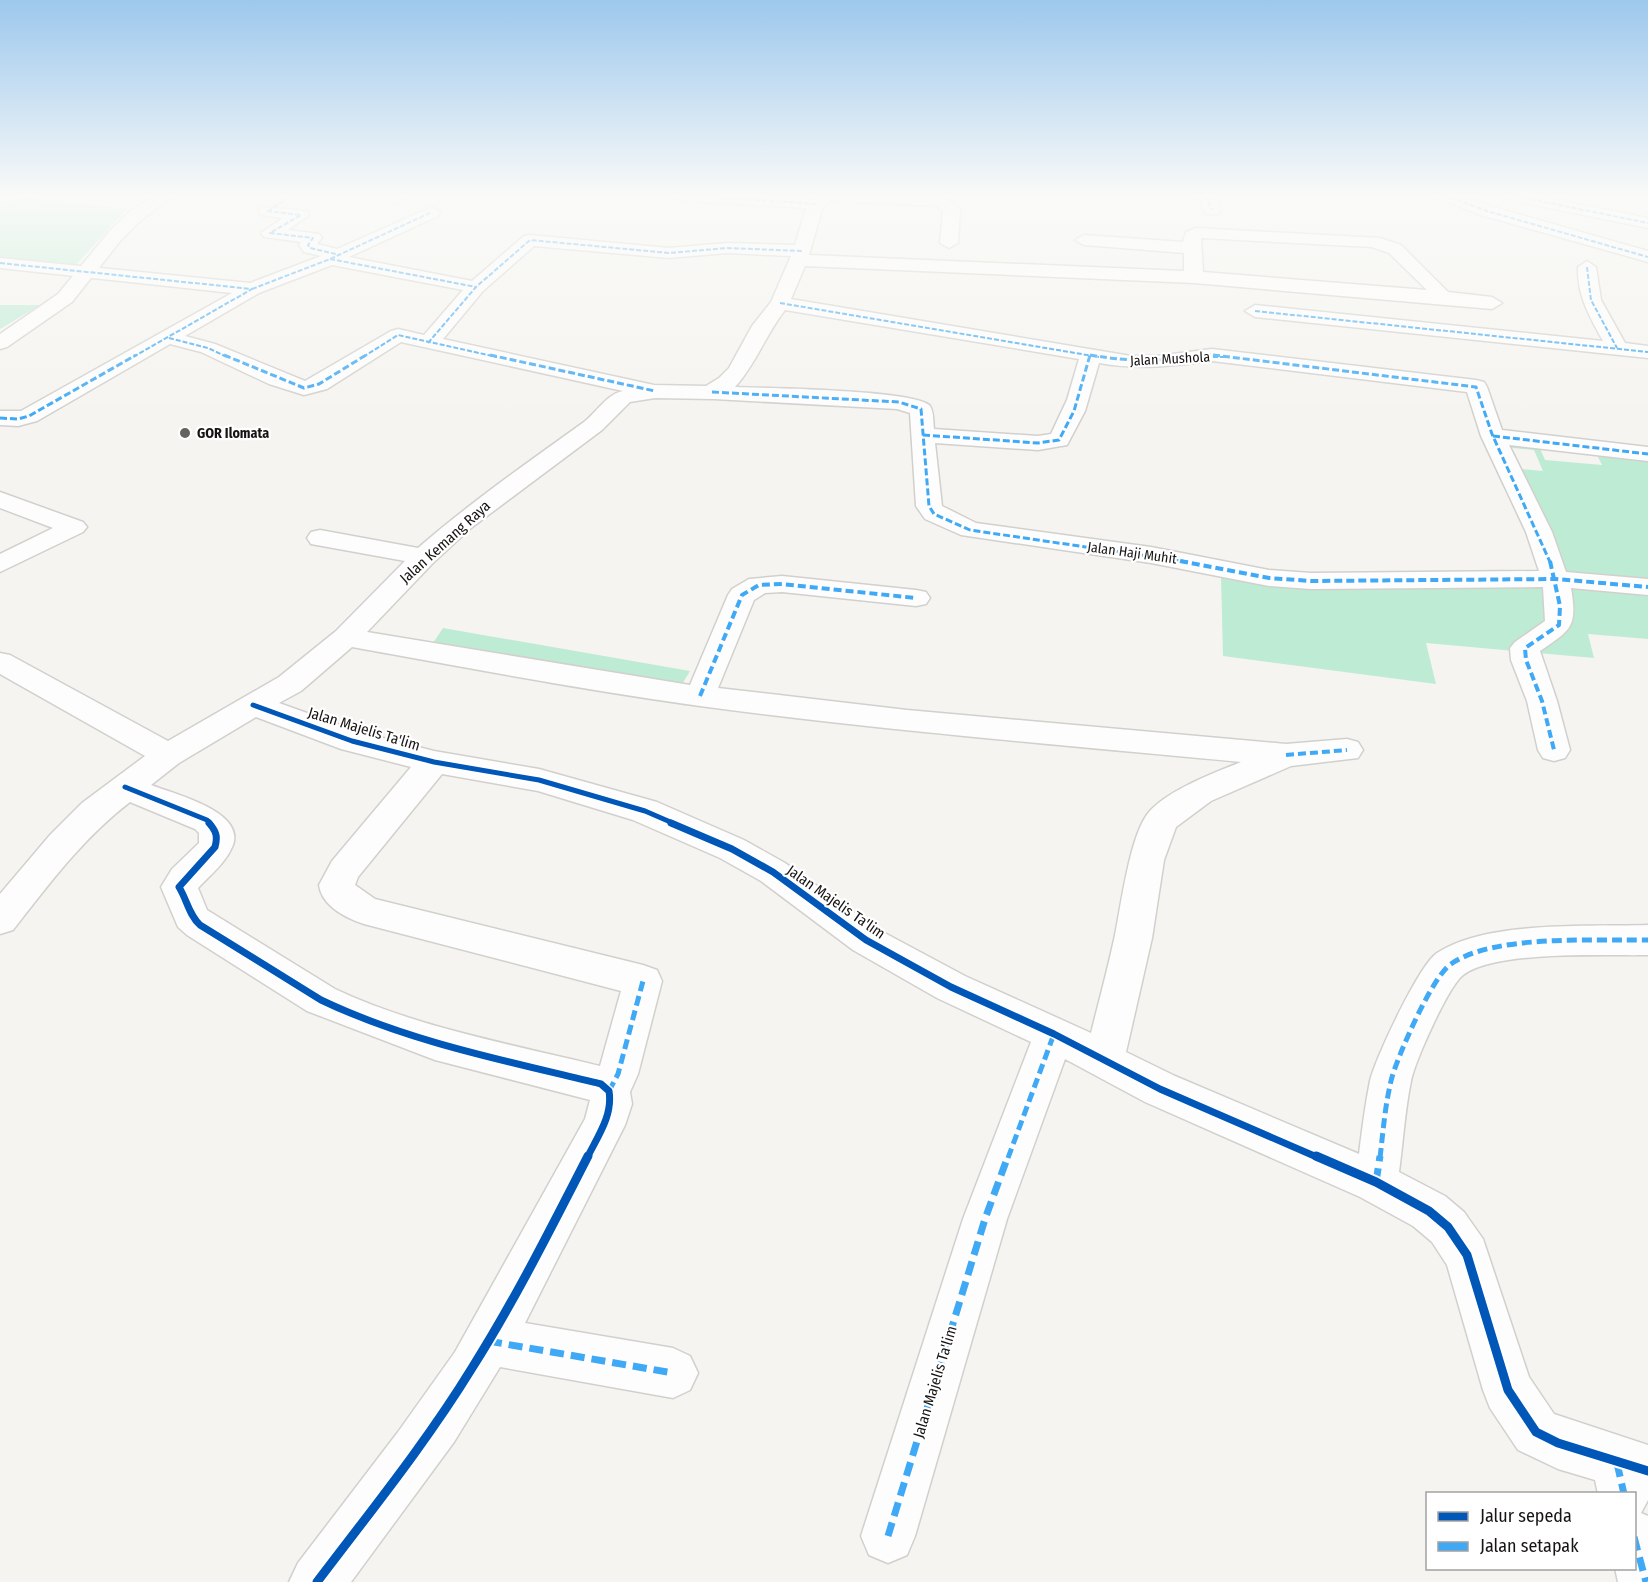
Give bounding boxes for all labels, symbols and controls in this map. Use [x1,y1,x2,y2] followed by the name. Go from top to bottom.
[1130,348,1211,370] street label: Jalan Mushola
[197,425,269,442] place label: GOR Ilomata
[178,426,192,440] marker: GOR Ilomata
[396,497,494,587] street label: Jalan Kemang Raya
[1086,538,1178,568] street label: Jalan Haji Muhit
[306,703,422,755] street label: Jalan Majelis Ta'lim
[783,861,889,943] street label: Jalan Majelis Ta'lim
[909,1324,961,1440] street label: Jalan Majelis Ta'lim
[1426,1492,1636,1570] legend
[1480,1505,1572,1527] text: Jalur sepeda
[1480,1535,1579,1557] text: Jalan setapak

